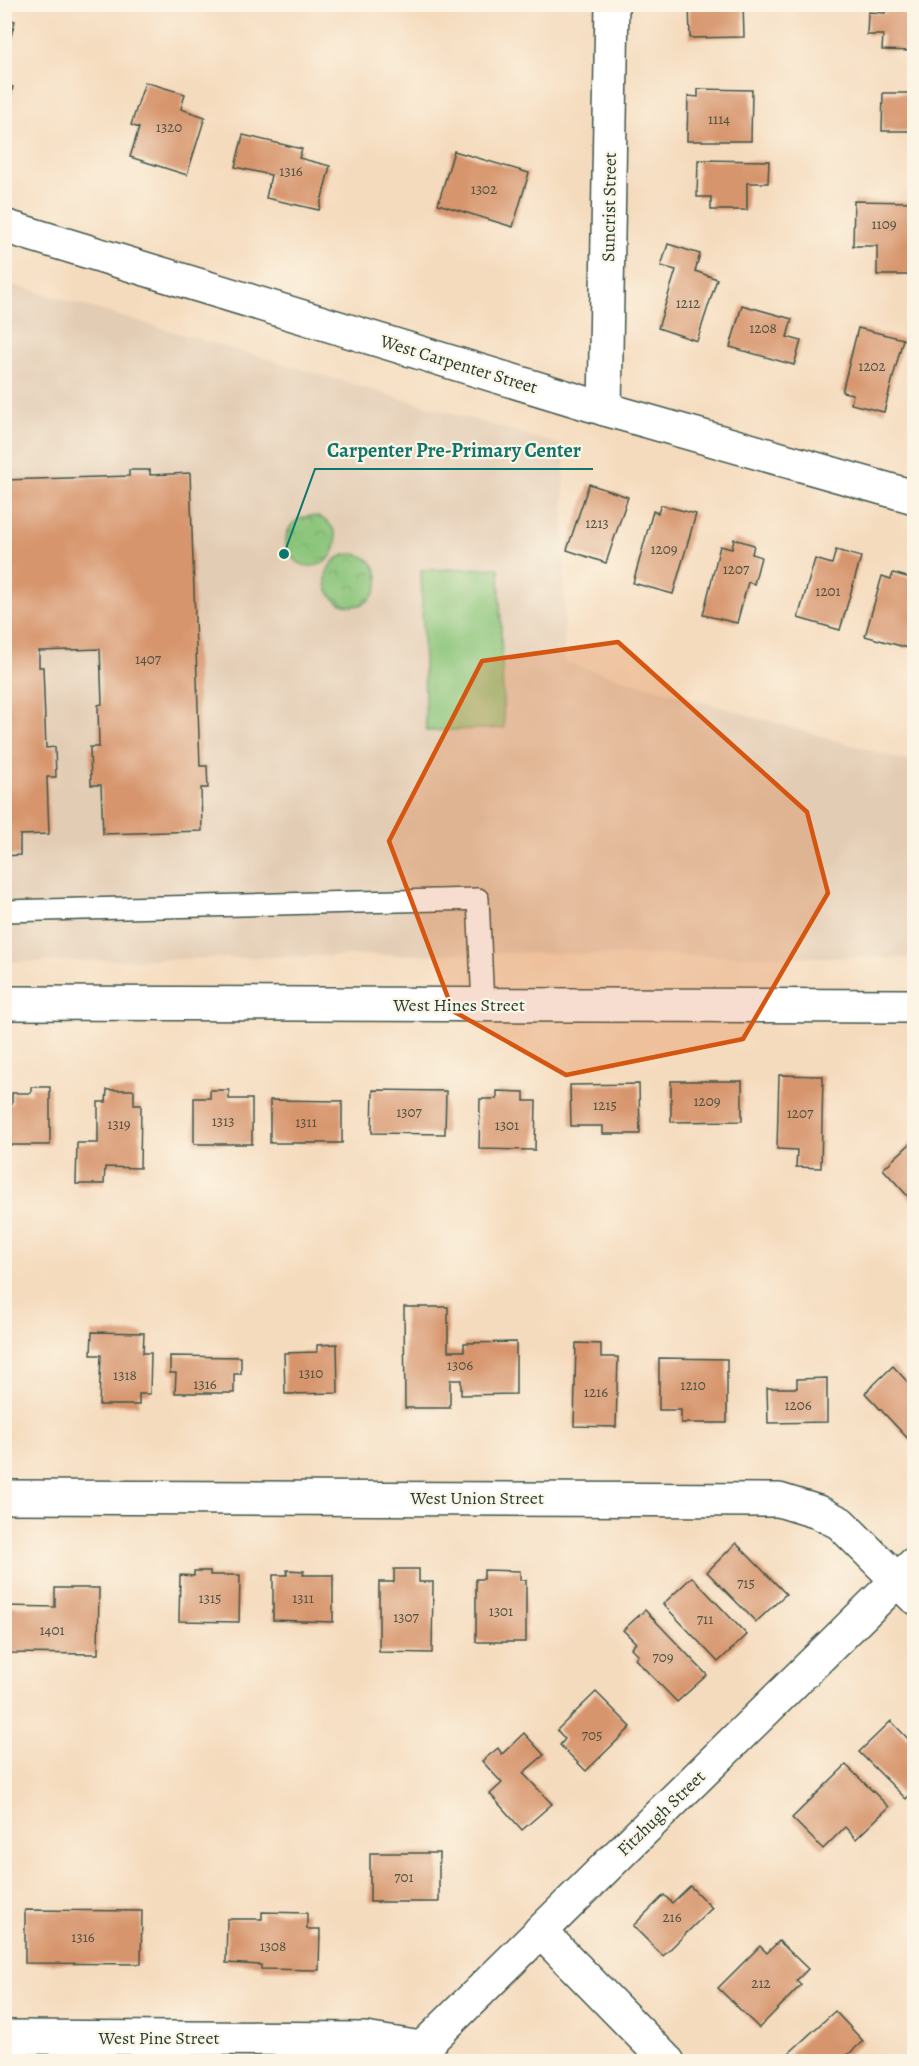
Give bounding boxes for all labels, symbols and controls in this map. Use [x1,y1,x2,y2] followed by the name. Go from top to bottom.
[708,109,730,129] house number: 1114
[156,117,182,137] house number: 1320
[596,152,622,262] street label: Suncrist Street
[279,161,303,181] house number: 1316
[471,179,497,199] house number: 1302
[871,214,897,234] house number: 1109
[676,293,700,313] house number: 1212
[749,318,777,338] house number: 1208
[377,328,540,399] street label: West Carpenter Street
[858,356,886,376] house number: 1202
[315,431,593,469] callout: Carpenter Pre-Primary Center
[327,437,581,464] text: Carpenter Pre-Primary Center
[585,513,609,533] house number: 1213
[650,539,678,559] house number: 1209
[723,559,750,579] house number: 1207
[815,581,841,601] house number: 1201
[135,649,162,669] house number: 1407
[392,993,525,1017] street label: West Hines Street
[693,1091,721,1111] house number: 1209
[593,1095,617,1115] house number: 1215
[396,1102,423,1122] house number: 1307
[787,1103,814,1123] house number: 1207
[212,1111,234,1131] house number: 1313
[295,1112,317,1132] house number: 1311
[107,1114,131,1134] house number: 1319
[495,1115,519,1135] house number: 1301
[447,1355,473,1375] house number: 1306
[299,1363,323,1383] house number: 1310
[113,1365,137,1385] house number: 1318
[193,1374,217,1394] house number: 1316
[680,1375,706,1395] house number: 1210
[584,1382,608,1402] house number: 1216
[784,1395,812,1415] house number: 1206
[409,1486,544,1510] street label: West Union Street
[737,1573,755,1593] house number: 715
[199,1588,221,1608] house number: 1315
[292,1588,314,1608] house number: 1311
[489,1601,513,1621] house number: 1301
[393,1607,420,1627] house number: 1307
[697,1609,713,1629] house number: 711
[39,1620,65,1640] house number: 1401
[652,1647,674,1667] house number: 709
[582,1725,602,1745] house number: 705
[612,1765,710,1861] street label: Fitzhugh Street
[394,1867,414,1887] house number: 701
[662,1907,682,1927] house number: 216
[71,1927,95,1947] house number: 1316
[260,1936,286,1956] house number: 1308
[751,1973,771,1993] house number: 212
[98,2026,219,2050] street label: West Pine Street

